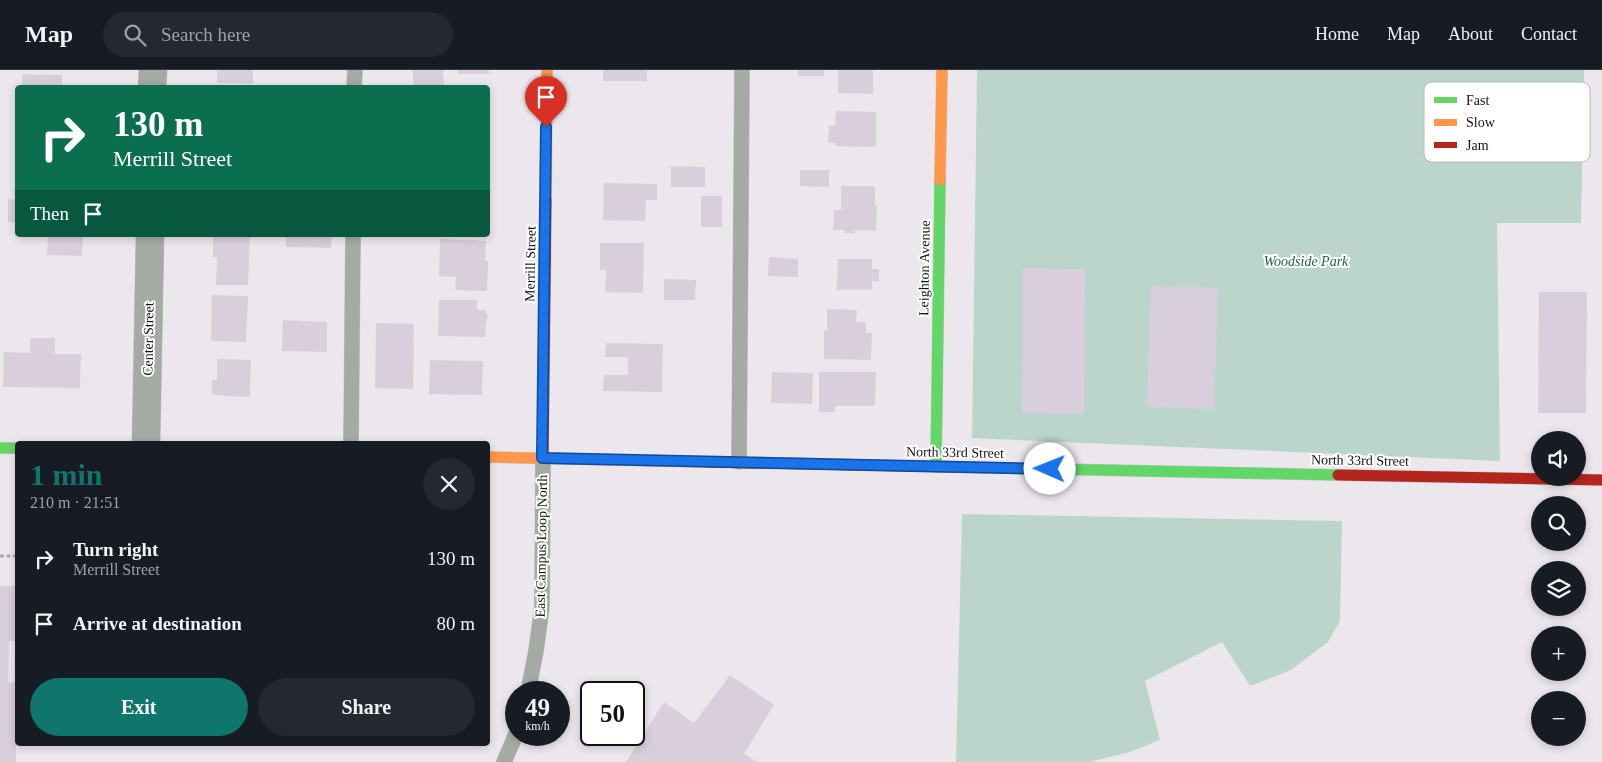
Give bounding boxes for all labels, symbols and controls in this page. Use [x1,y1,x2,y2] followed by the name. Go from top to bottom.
[103,12,453,57] search box
[25,21,73,47] text: Map
[121,21,149,49] icon: search
[161,24,250,45] text: Search here
[1315,24,1359,44] text: Home
[1387,24,1420,44] text: Map
[1448,24,1493,44] text: About
[1521,24,1577,44] text: Contact
[525,76,567,127] pin
[1424,82,1590,162] legend
[532,83,560,111] icon: arrive
[1466,93,1489,108] text: Fast
[30,105,95,170] icon: right
[113,105,203,144] text: 130 m
[1466,115,1496,130] text: Slow
[1466,138,1489,153] text: Jam
[113,146,232,171] text: Merrill Street
[79,200,107,228] icon: arrive
[30,203,69,224] text: Then
[916,220,933,316] street label: Leighton Avenue
[522,226,539,302] street label: Merrill Street
[1264,254,1349,269] park label: Woodside Park
[140,302,157,376] street label: Center Street
[1531,431,1586,746] map controls
[1531,431,1586,486] button: sound
[1023,442,1075,494] position arrow
[906,444,1004,461] street label: North 33rd Street
[1311,452,1409,469] street label: North 33rd Street
[30,458,103,491] text: 1 min
[423,458,475,510] button: close
[533,475,550,617] street label: East Campus Loop North
[30,494,120,511] text: 210 m · 21:51
[1531,496,1586,551] button: search
[73,539,158,560] text: Turn right
[30,545,58,573] icon: right
[427,548,475,569] text: 130 m
[73,561,160,578] text: Merrill Street
[1531,561,1586,616] button: layers
[30,610,58,638] icon: arrive
[73,613,242,634] text: Arrive at destination
[436,613,475,634] text: 80 m
[1531,626,1586,681] button: +
[30,678,248,736] button: Exit
[258,678,475,736] button: Share
[580,681,645,746] speed limit sign: 50
[1531,691,1586,746] button: −
[525,694,550,721] text: 49
[525,719,550,733] text: km/h

